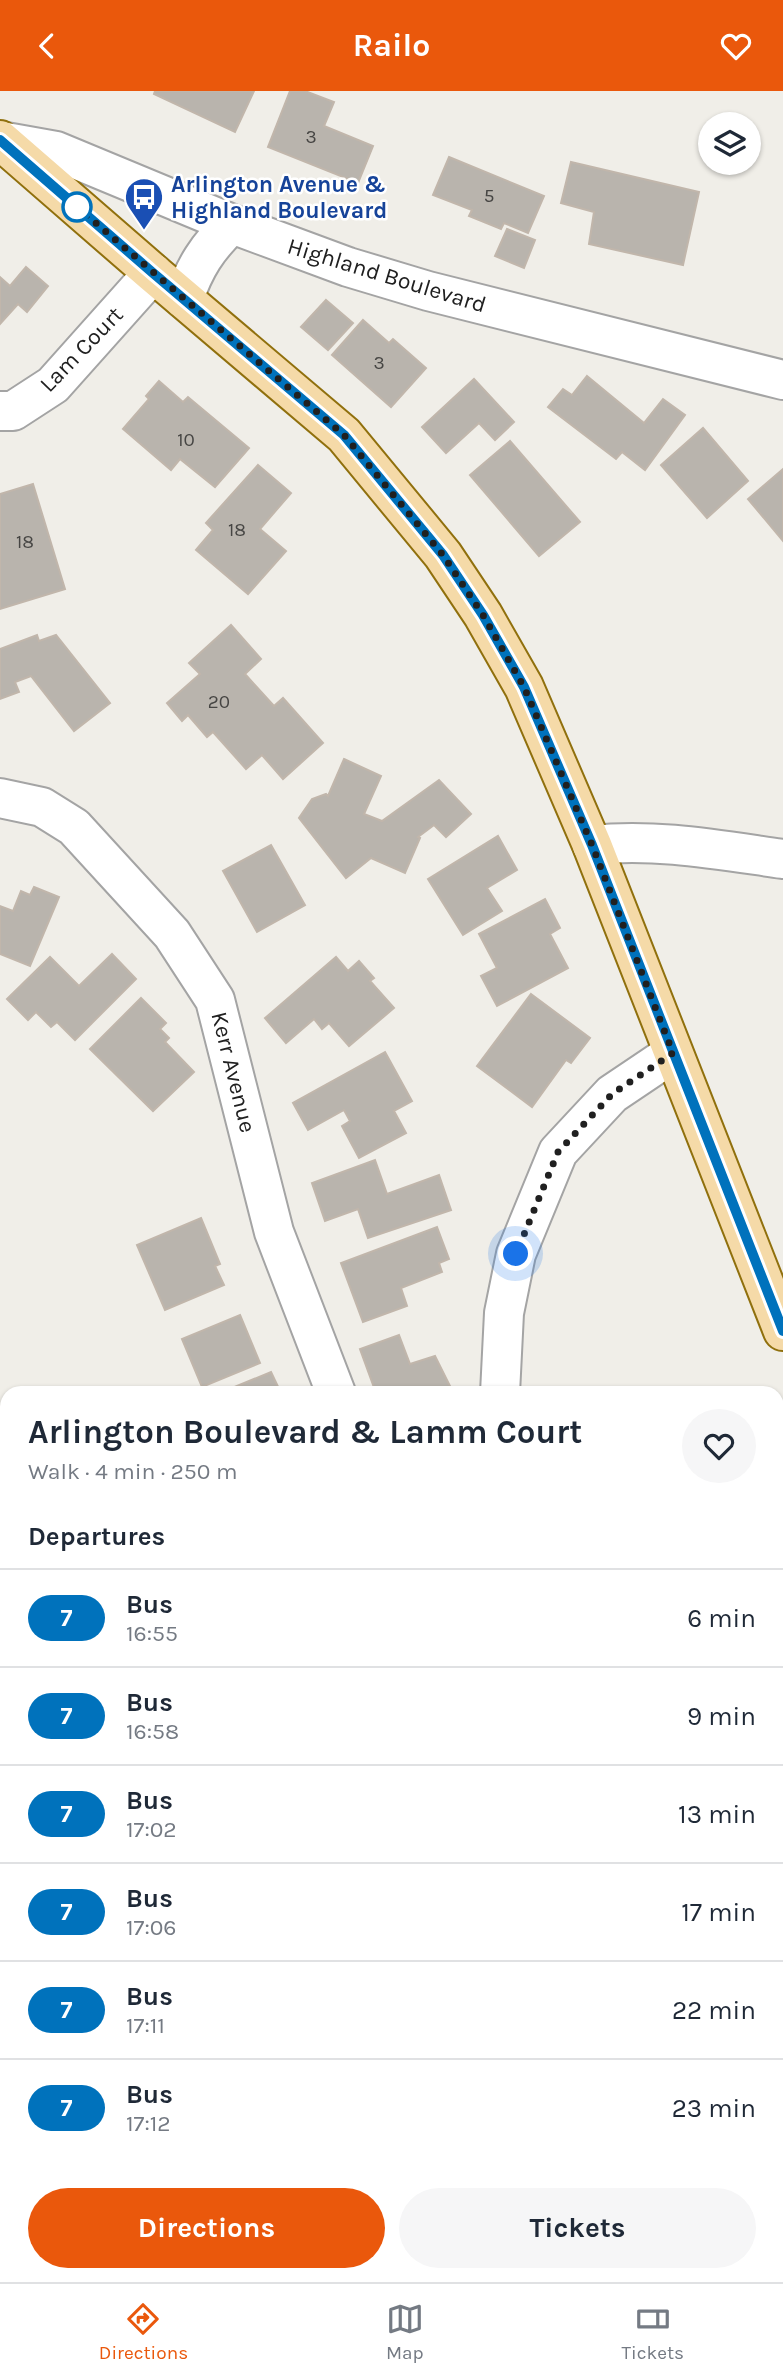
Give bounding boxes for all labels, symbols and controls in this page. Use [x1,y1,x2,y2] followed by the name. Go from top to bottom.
[28,27,66,65] icon: back
[353,27,430,64] text: Railo
[717,27,755,65] icon: heart
[698,112,761,175] map controls
[698,112,761,175] button: layers
[305,126,317,148] house number: 3
[171,171,387,224] place label: Arlington Avenue & Highland Boulevard
[123,176,165,231] bus stop icon: Arlington Avenue & Highland Boulevard
[484,185,494,207] house number: 5
[62,192,92,222] unlabelled marker
[284,232,489,319] street label: Highland Boulevard
[34,301,129,398] street label: Lam Court
[373,352,385,374] house number: 3
[177,429,195,451] house number: 10
[228,519,246,541] house number: 18
[16,531,34,553] house number: 18
[208,691,230,713] house number: 20
[205,1009,262,1135] street label: Kerr Avenue
[498,1236,533,1271] your location
[682,1409,756,1483] button: heart
[28,1413,582,1451] text: Arlington Boulevard & Lamm Court
[28,1458,237,1485] text: Walk · 4 min · 250 m
[28,1521,165,1552] text: Departures
[126,1589,173,1620] text: Bus
[687,1603,756,1634] text: 6 min
[61,1604,72,1632] text: 7
[126,1620,178,1647] text: 16:55
[126,1687,173,1718] text: Bus
[687,1701,756,1732] text: 9 min
[61,1702,72,1730] text: 7
[126,1718,179,1745] text: 16:58
[126,1785,173,1816] text: Bus
[678,1799,756,1830] text: 13 min
[61,1800,72,1828] text: 7
[126,1816,177,1843] text: 17:02
[126,1883,173,1914] text: Bus
[681,1897,756,1928] text: 17 min
[61,1898,72,1926] text: 7
[126,1914,177,1941] text: 17:06
[126,1981,173,2012] text: Bus
[672,1995,756,2026] text: 22 min
[61,1996,72,2024] text: 7
[126,2012,165,2039] text: 17:11
[126,2079,173,2110] text: Bus
[672,2093,756,2124] text: 23 min
[61,2094,72,2122] text: 7
[126,2110,171,2137] text: 17:12
[28,2188,385,2268] button: Directions
[399,2188,756,2268] button: Tickets
[99,2300,188,2364] tab: Directions
[386,2300,424,2364] tab: Map
[622,2300,684,2364] tab: Tickets

